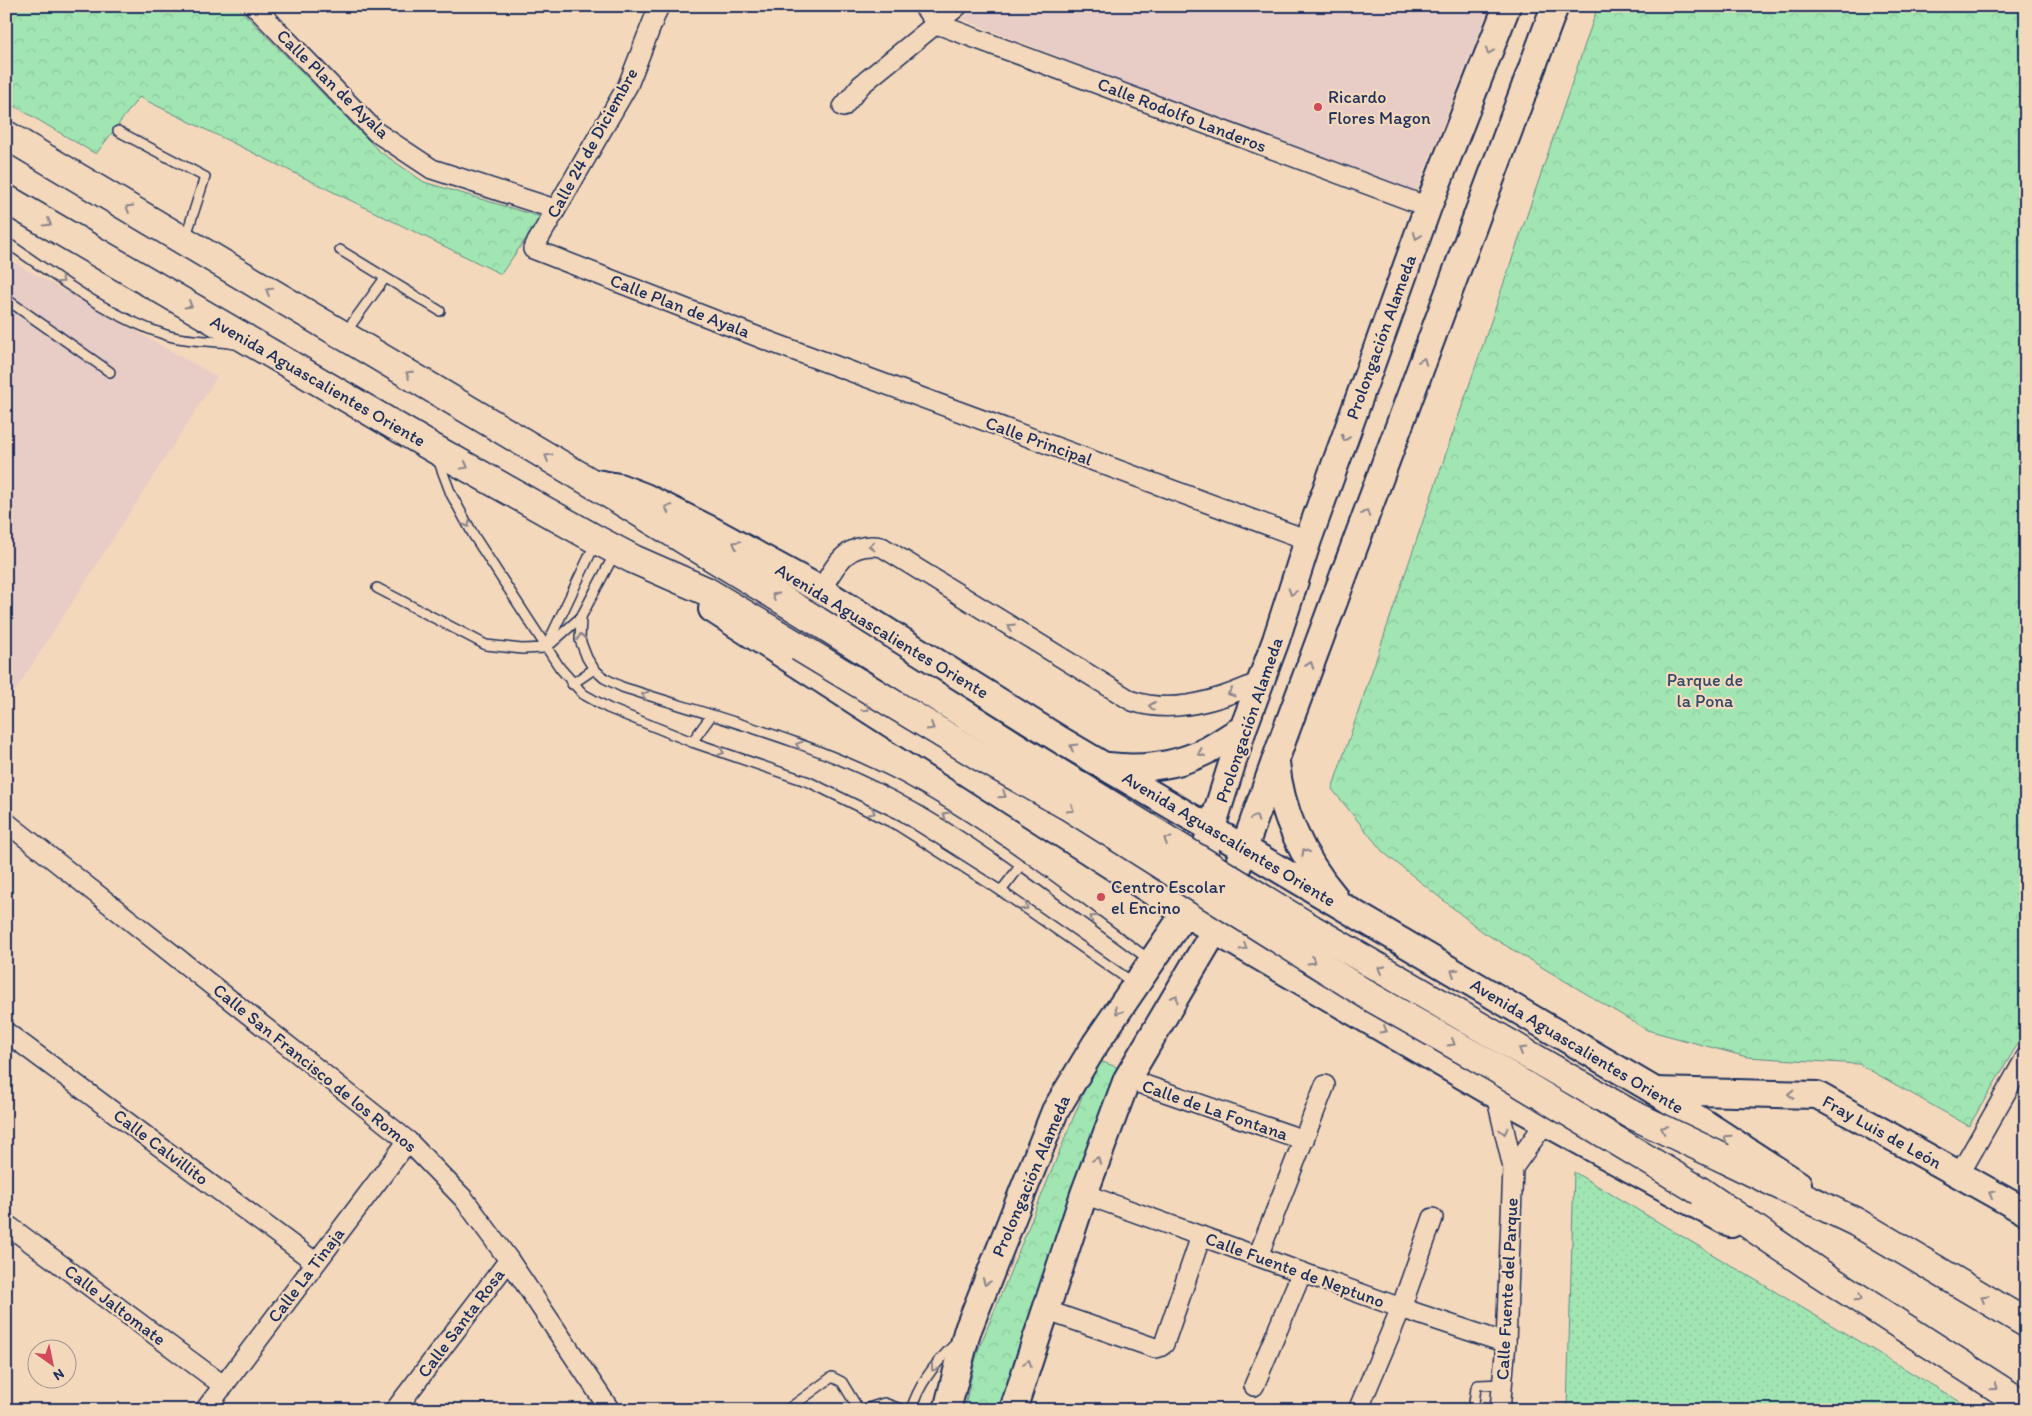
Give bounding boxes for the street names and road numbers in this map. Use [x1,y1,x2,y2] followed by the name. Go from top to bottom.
[272,25,394,144] street label: Calle Plan de Ayala
[542,64,642,222] street label: Calle 24 de Diciembre
[1094,73,1270,157] street label: Calle Rodolfo Landeros
[1341,251,1421,422] street label: Prolongación Alameda
[607,269,754,343] street label: Calle Plan de Ayala
[206,310,430,452] street label: Avenida Aguascalientes Oriente
[983,411,1095,471] street label: Calle Principal
[771,558,993,704] street label: Avenida Aguascalientes Oriente
[1210,634,1288,806] street label: Prolongación Alameda
[1118,766,1340,912] street label: Avenida Aguascalientes Oriente
[1466,973,1688,1119] street label: Avenida Aguascalientes Oriente
[208,979,422,1157] street label: Calle San Francisco de los Romos
[1139,1075,1292,1146] street label: Calle de La Fontana
[1819,1090,1946,1174] street label: Fray Luis de León
[987,1091,1075,1260] street label: Prolongación Alameda
[109,1104,213,1190] street label: Calle Calvillito
[1491,1197,1523,1381] street label: Calle Fuente del Parque
[263,1222,349,1327] street label: Calle La Tinaja
[1202,1227,1388,1313] street label: Calle Fuente de Neptuno
[60,1260,170,1350] street label: Calle Jaltomate
[413,1263,510,1382] street label: Calle Santa Rosa

